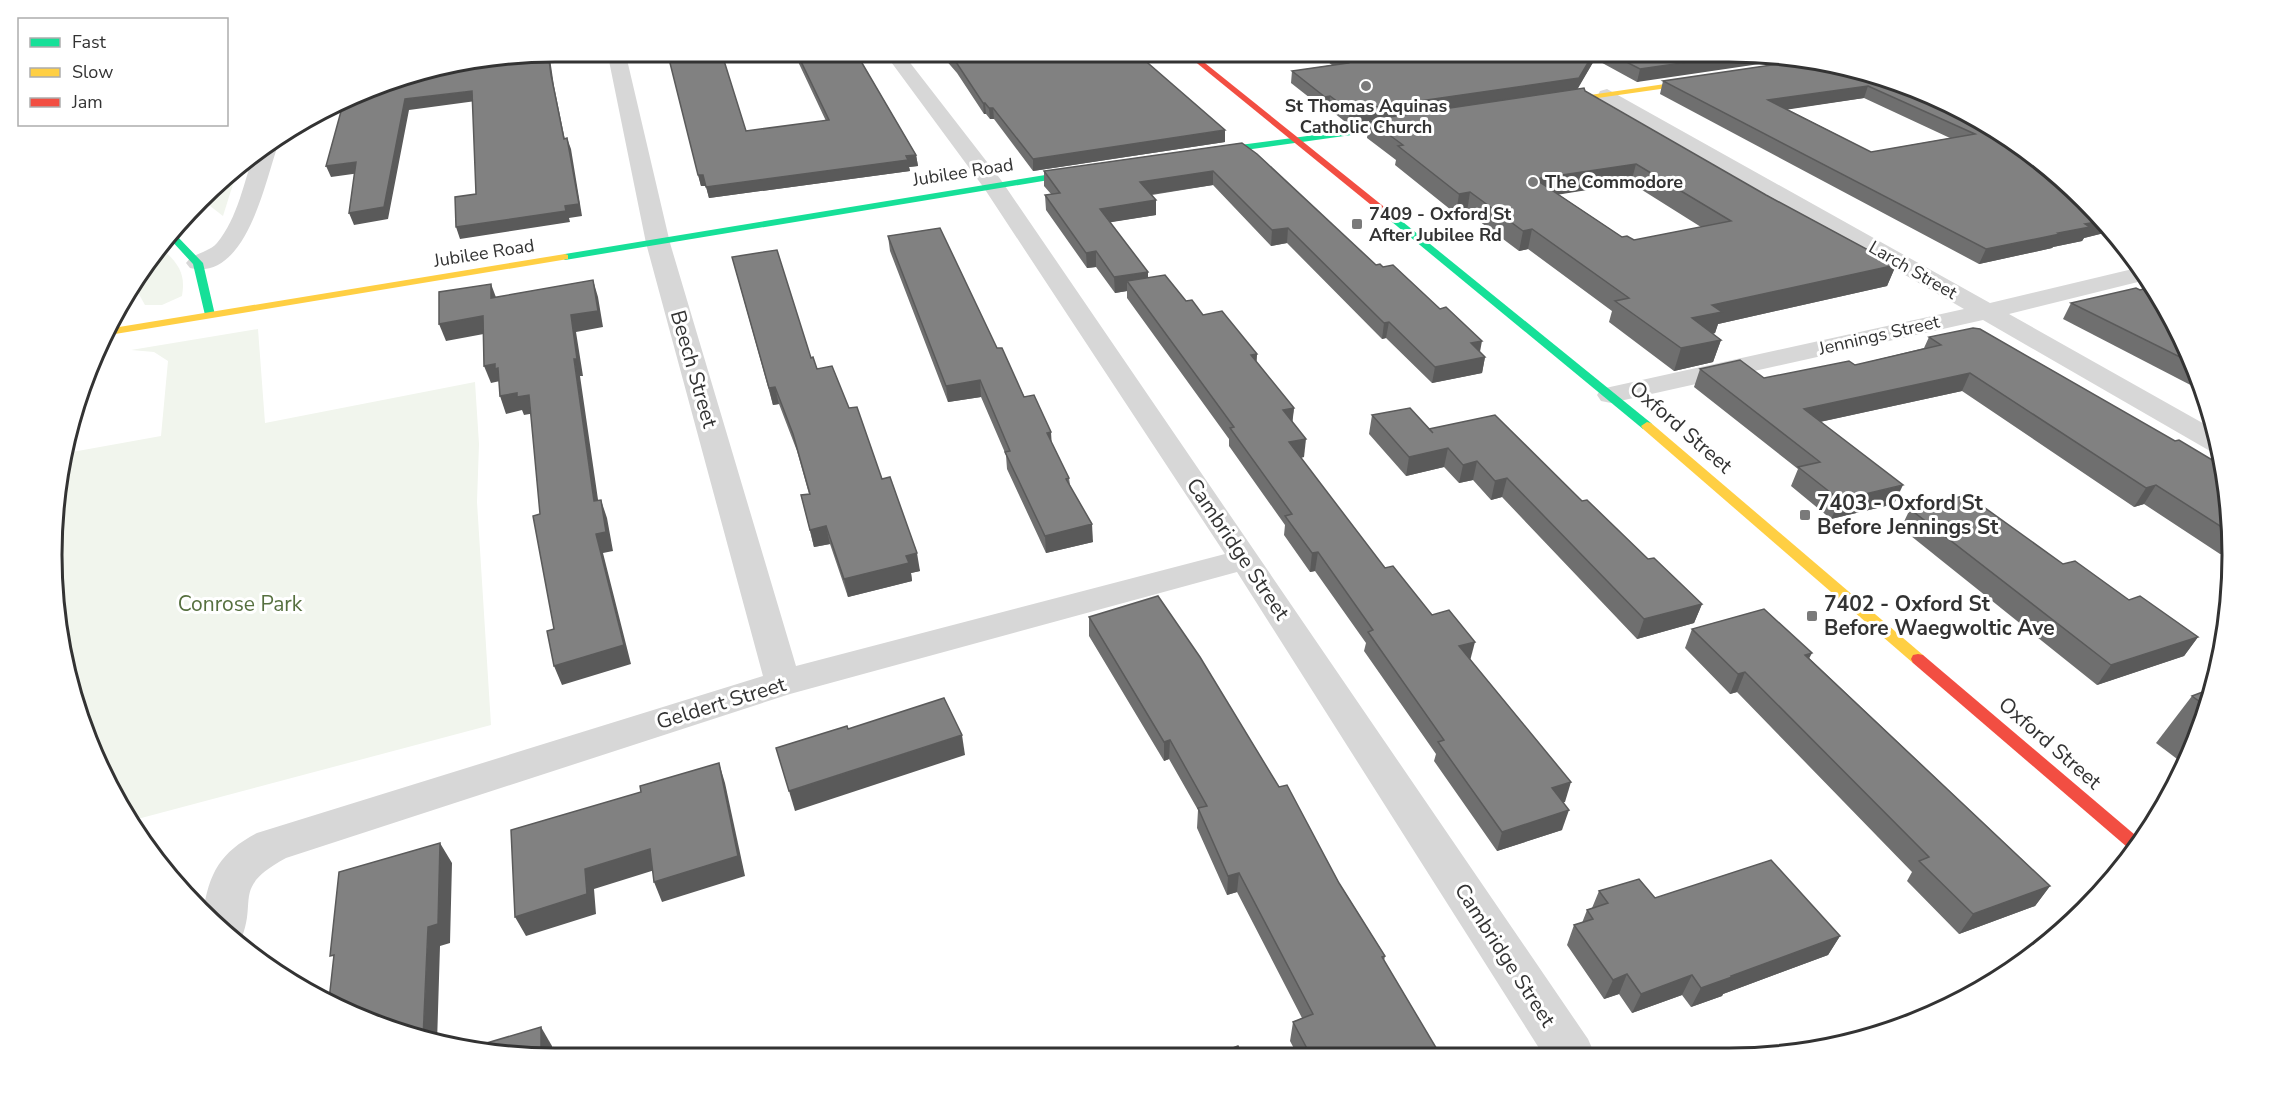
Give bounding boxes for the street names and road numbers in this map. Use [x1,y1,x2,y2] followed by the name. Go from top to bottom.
[910,152,1015,192] street label: Jubilee Road
[431,233,536,273] street label: Jubilee Road
[1865,235,1962,305] street label: Larch Street
[664,307,724,432] street label: Beech Street
[1815,309,1942,361] street label: Jennings Street
[1624,375,1739,480] street label: Oxford Street
[1180,472,1296,626] street label: Cambridge Street
[653,670,790,736] street label: Geldert Street
[1993,691,2108,796] street label: Oxford Street
[1448,878,1562,1033] street label: Cambridge Street

